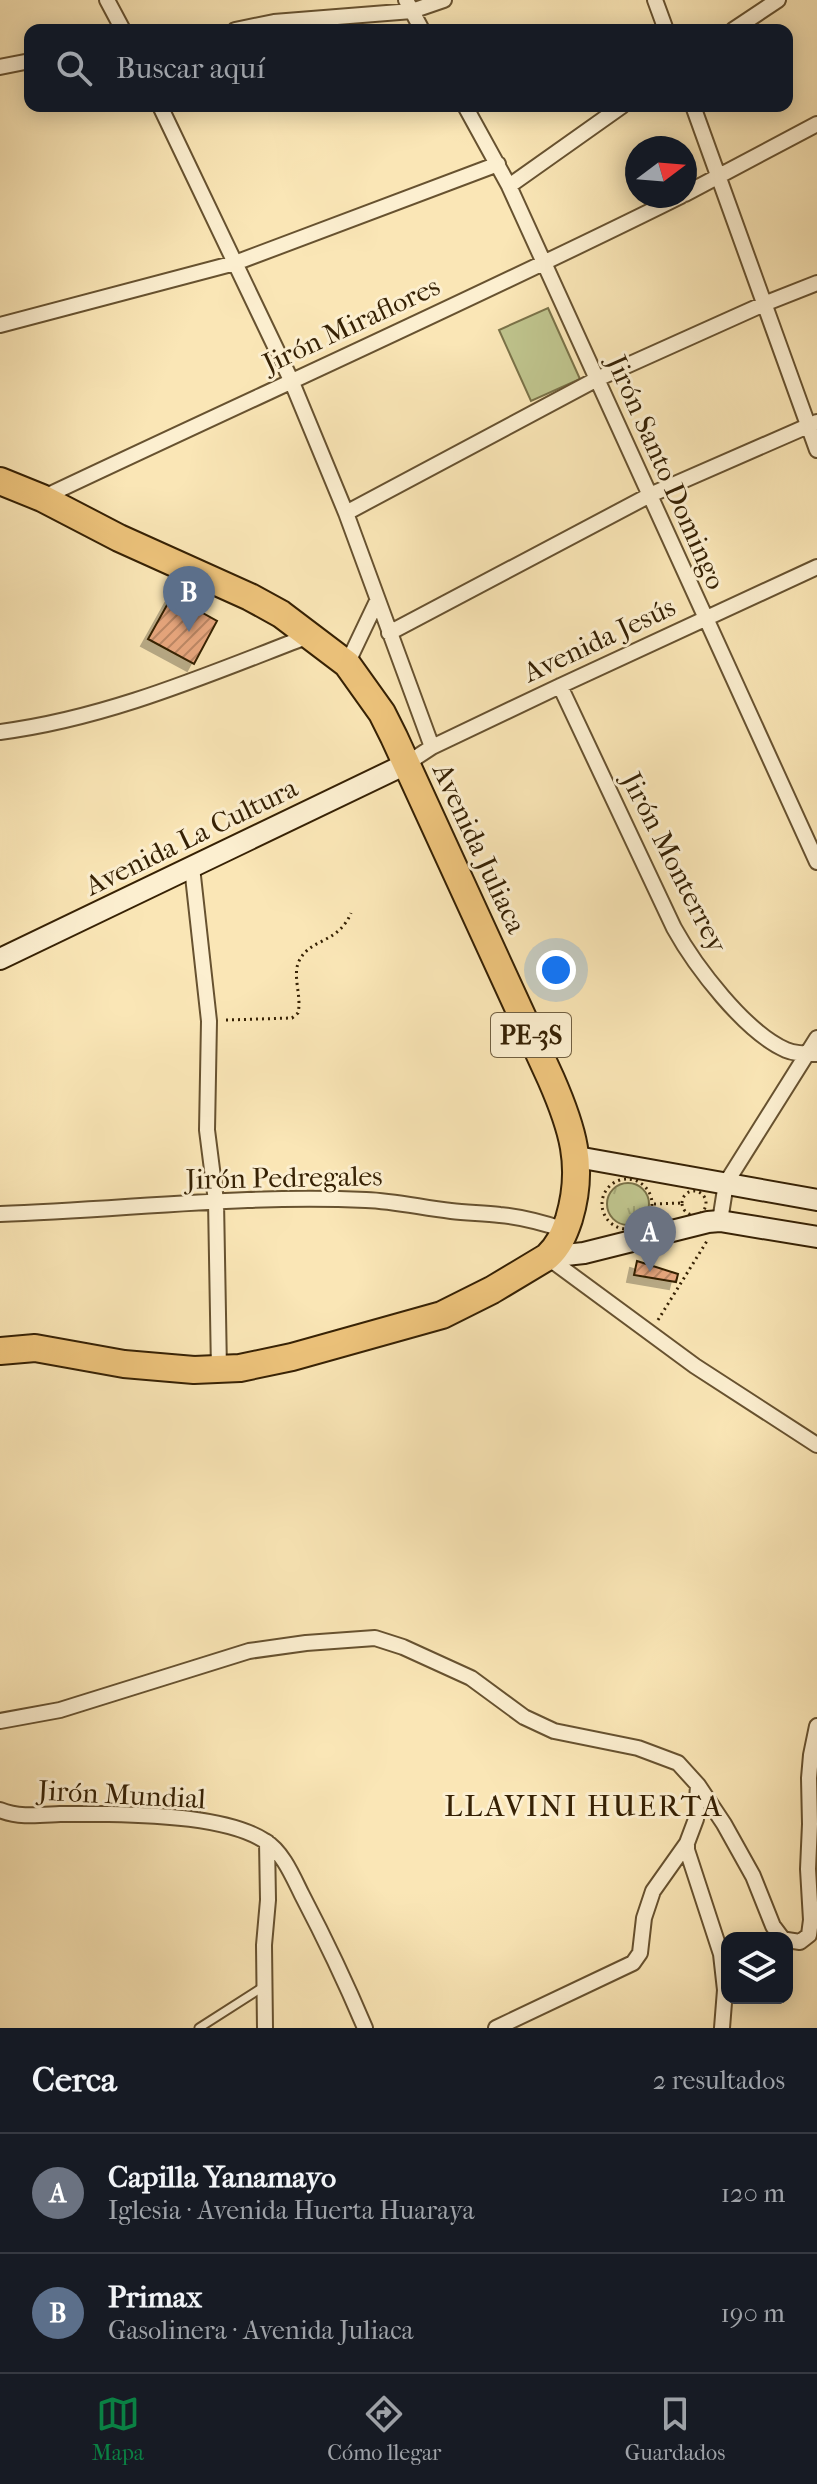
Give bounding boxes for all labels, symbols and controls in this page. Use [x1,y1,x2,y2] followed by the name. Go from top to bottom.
[24,24,793,112] search box
[52,46,96,90] icon: search
[116,51,265,86] text: Buscar aquí
[625,136,697,208] north arrow
[256,269,445,381] street label: Jirón Miraflores
[599,348,733,594] street label: Jirón Santo Domingo
[163,566,215,632] pin: B
[517,590,680,689] street label: Avenida Jesús
[425,757,534,939] street label: Avenida Juliaca
[614,765,735,959] street label: Jirón Monterrey
[79,770,304,903] street label: Avenida La Cultura
[536,950,576,990] your location
[491,1013,571,1057] road number: PE-3S
[183,1159,383,1196] street label: Jirón Pedregales
[624,1206,676,1272] pin: A
[35,1774,207,1815] street label: Jirón Mundial
[444,1789,724,1824] district label: LLAVINI HUERTA
[721,1932,793,2004] map controls
[721,1932,793,2004] button: layers
[32,2060,117,2100] text: Cerca
[653,2065,785,2096] text: 2 resultados
[108,2160,336,2195] text: Capilla Yanamayo
[50,2178,66,2209] text: A
[721,2178,785,2209] text: 120 m
[108,2195,475,2226] text: Iglesia · Avenida Huerta Huaraya
[108,2280,202,2315] text: Primax
[50,2298,66,2329] text: B
[721,2298,785,2329] text: 190 m
[108,2315,414,2346] text: Gasolinera · Avenida Juliaca
[92,2392,144,2466] tab: Mapa
[327,2392,441,2466] tab: Cómo llegar
[625,2392,725,2466] tab: Guardados

